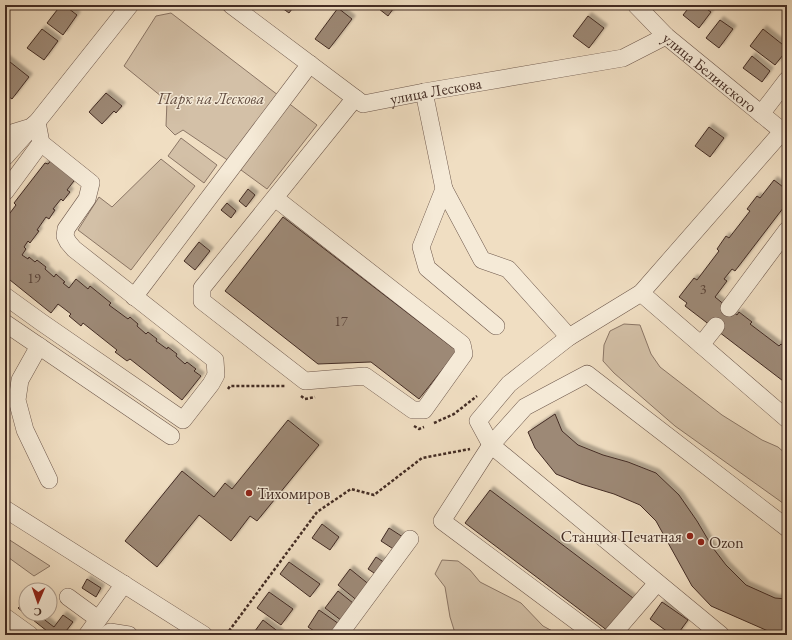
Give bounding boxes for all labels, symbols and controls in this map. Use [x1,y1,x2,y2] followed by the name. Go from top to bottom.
[659,27,762,117] street label: улица Белинского
[388,72,484,109] street label: улица Лескова
[157,88,264,109] park label: Парк на Лескова
[27,269,41,287] house number: 19
[700,280,707,298] house number: 3
[334,312,348,330] house number: 17
[257,483,330,504] place label: Тихомиров
[244,488,254,498] marker: Тихомиров
[561,526,682,547] place label: Станция Печатная
[685,531,695,541] marker: Станция Печатная
[709,532,744,553] place label: Ozon
[696,537,706,547] marker: Ozon
[18,582,58,622] north arrow
[33,605,42,619] text: С

